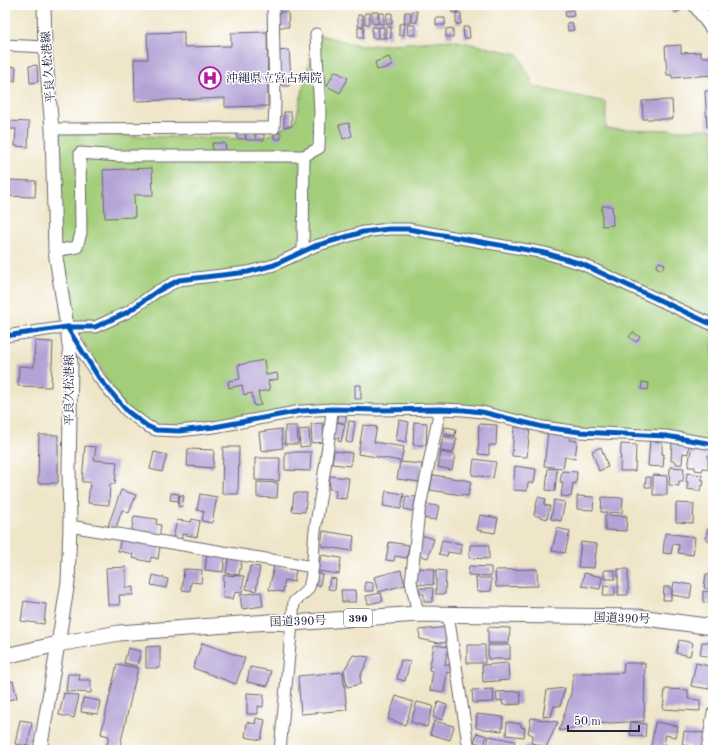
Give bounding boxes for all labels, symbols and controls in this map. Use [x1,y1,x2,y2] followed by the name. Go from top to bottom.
[39,31,57,103] street label: 平良久松港線
[197,65,223,91] hospital icon: 沖縄県立宮古病院
[226,71,322,85] place label: 沖縄県立宮古病院
[62,354,76,426] street label: 平良久松港線
[344,609,372,627] road number: 390
[593,610,651,626] street label: 国道390号
[269,613,327,629] street label: 国道390号
[568,707,639,733] scale bar
[574,715,601,728] text: 50 m

